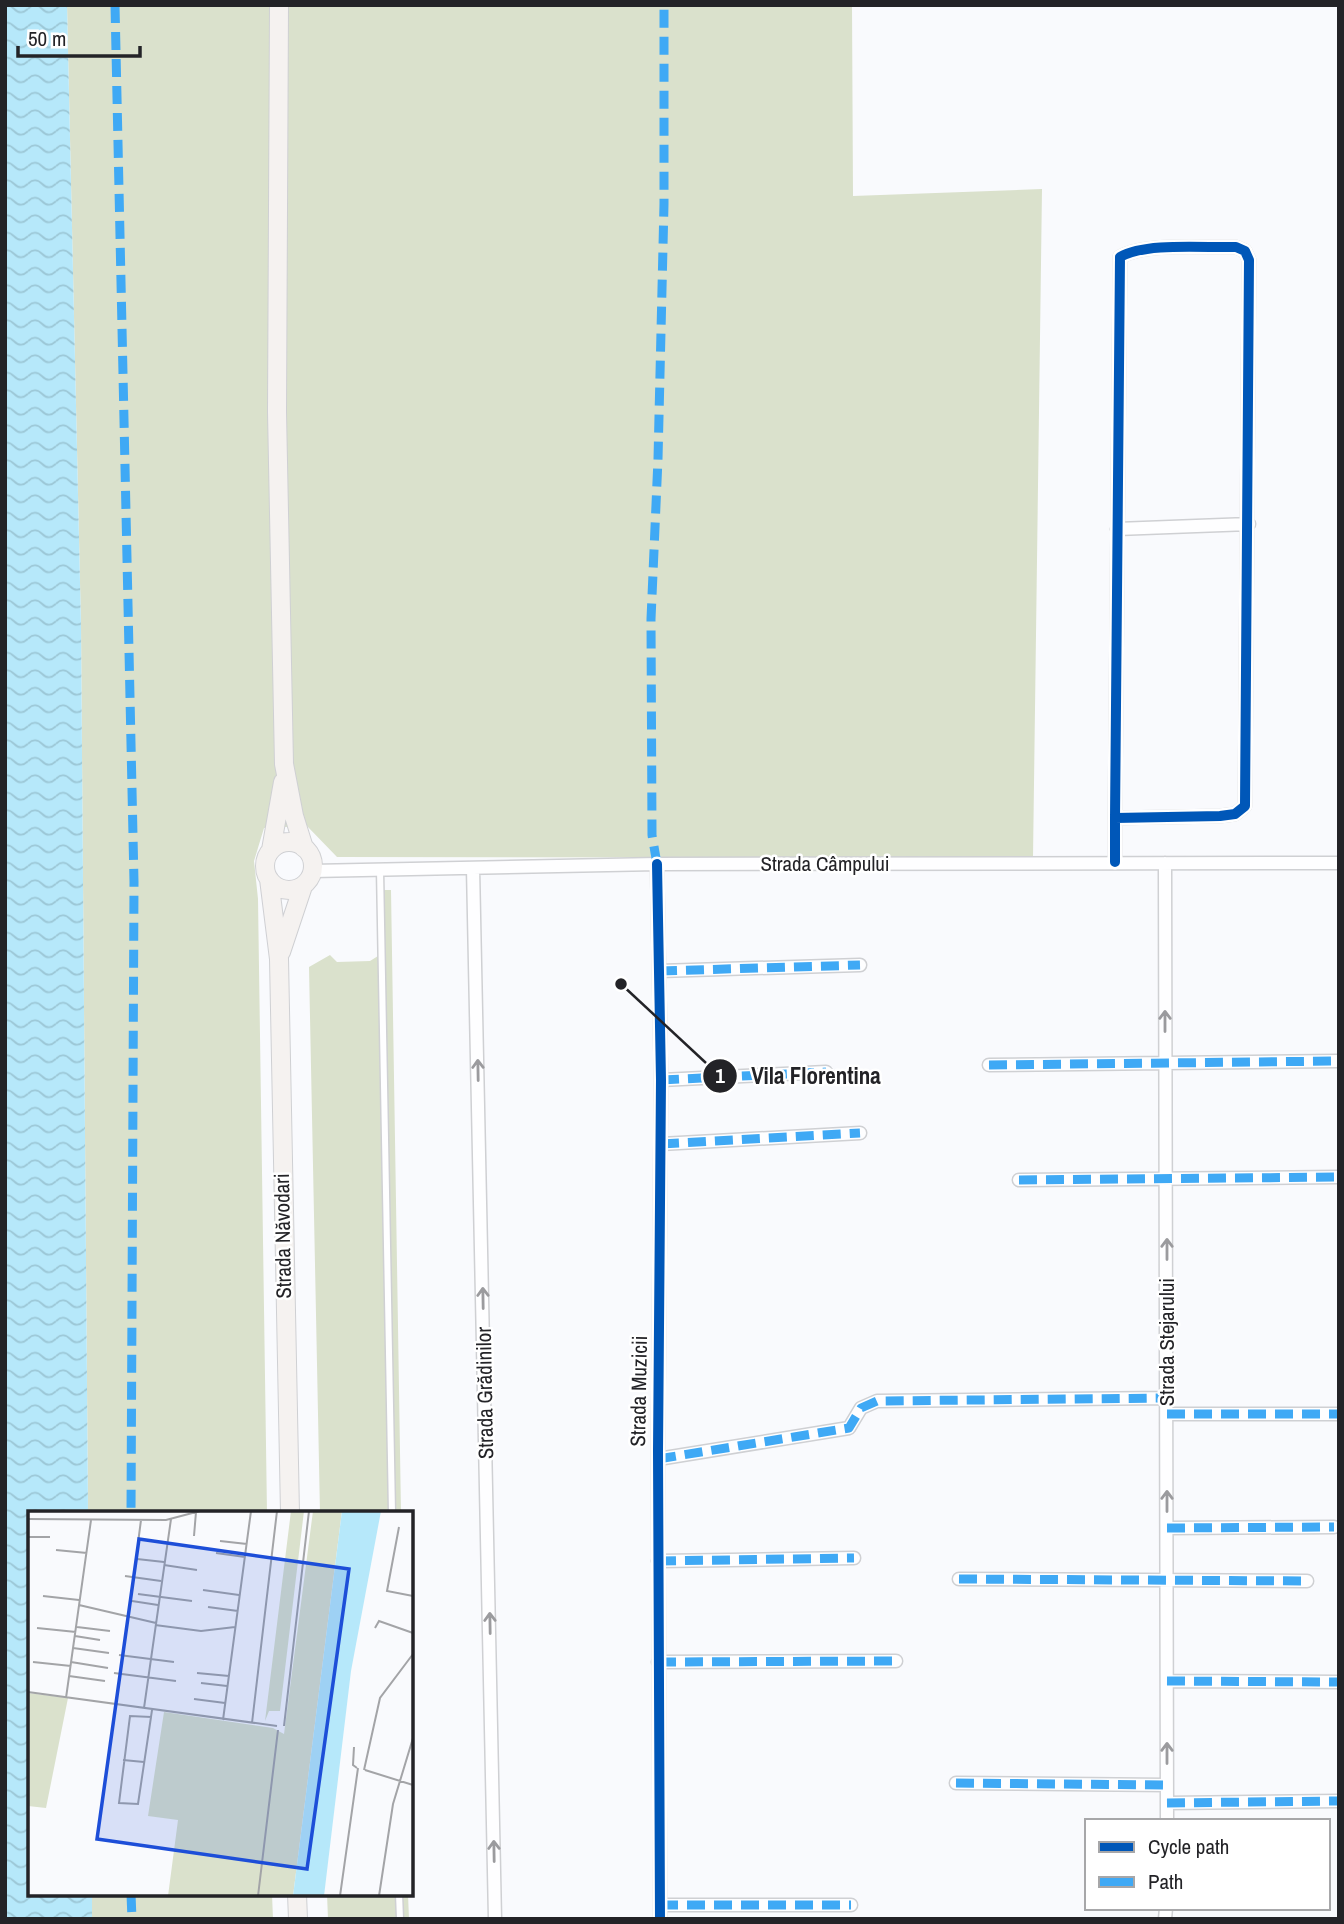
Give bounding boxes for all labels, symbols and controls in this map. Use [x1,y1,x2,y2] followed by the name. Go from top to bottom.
[18,14,140,58] scale bar
[28,24,66,53] text: 50 m
[760,849,890,878] street label: Strada Câmpului
[1158,1010,1172,1033] one-way arrow
[702,1054,895,1098] callout: Vila Florentina
[471,1059,485,1082] one-way arrow
[751,1060,881,1091] text: Vila Florentina
[715,1061,725,1090] text: 1
[267,1173,298,1299] street label: Strada Năvodari
[1160,1237,1174,1260] one-way arrow
[1152,1278,1181,1406] street label: Strada Stejarului
[476,1286,490,1309] one-way arrow
[469,1326,500,1459] street label: Strada Grădinilor
[623,1335,654,1447] street label: Strada Muzicii
[1160,1489,1174,1512] one-way arrow
[28,1511,413,1896] inset map
[483,1612,497,1635] one-way arrow
[1160,1741,1174,1764] one-way arrow
[1085,1819,1330,1910] legend
[1148,1832,1229,1861] text: Cycle path
[487,1839,500,1862] one-way arrow
[1148,1867,1183,1896] text: Path

